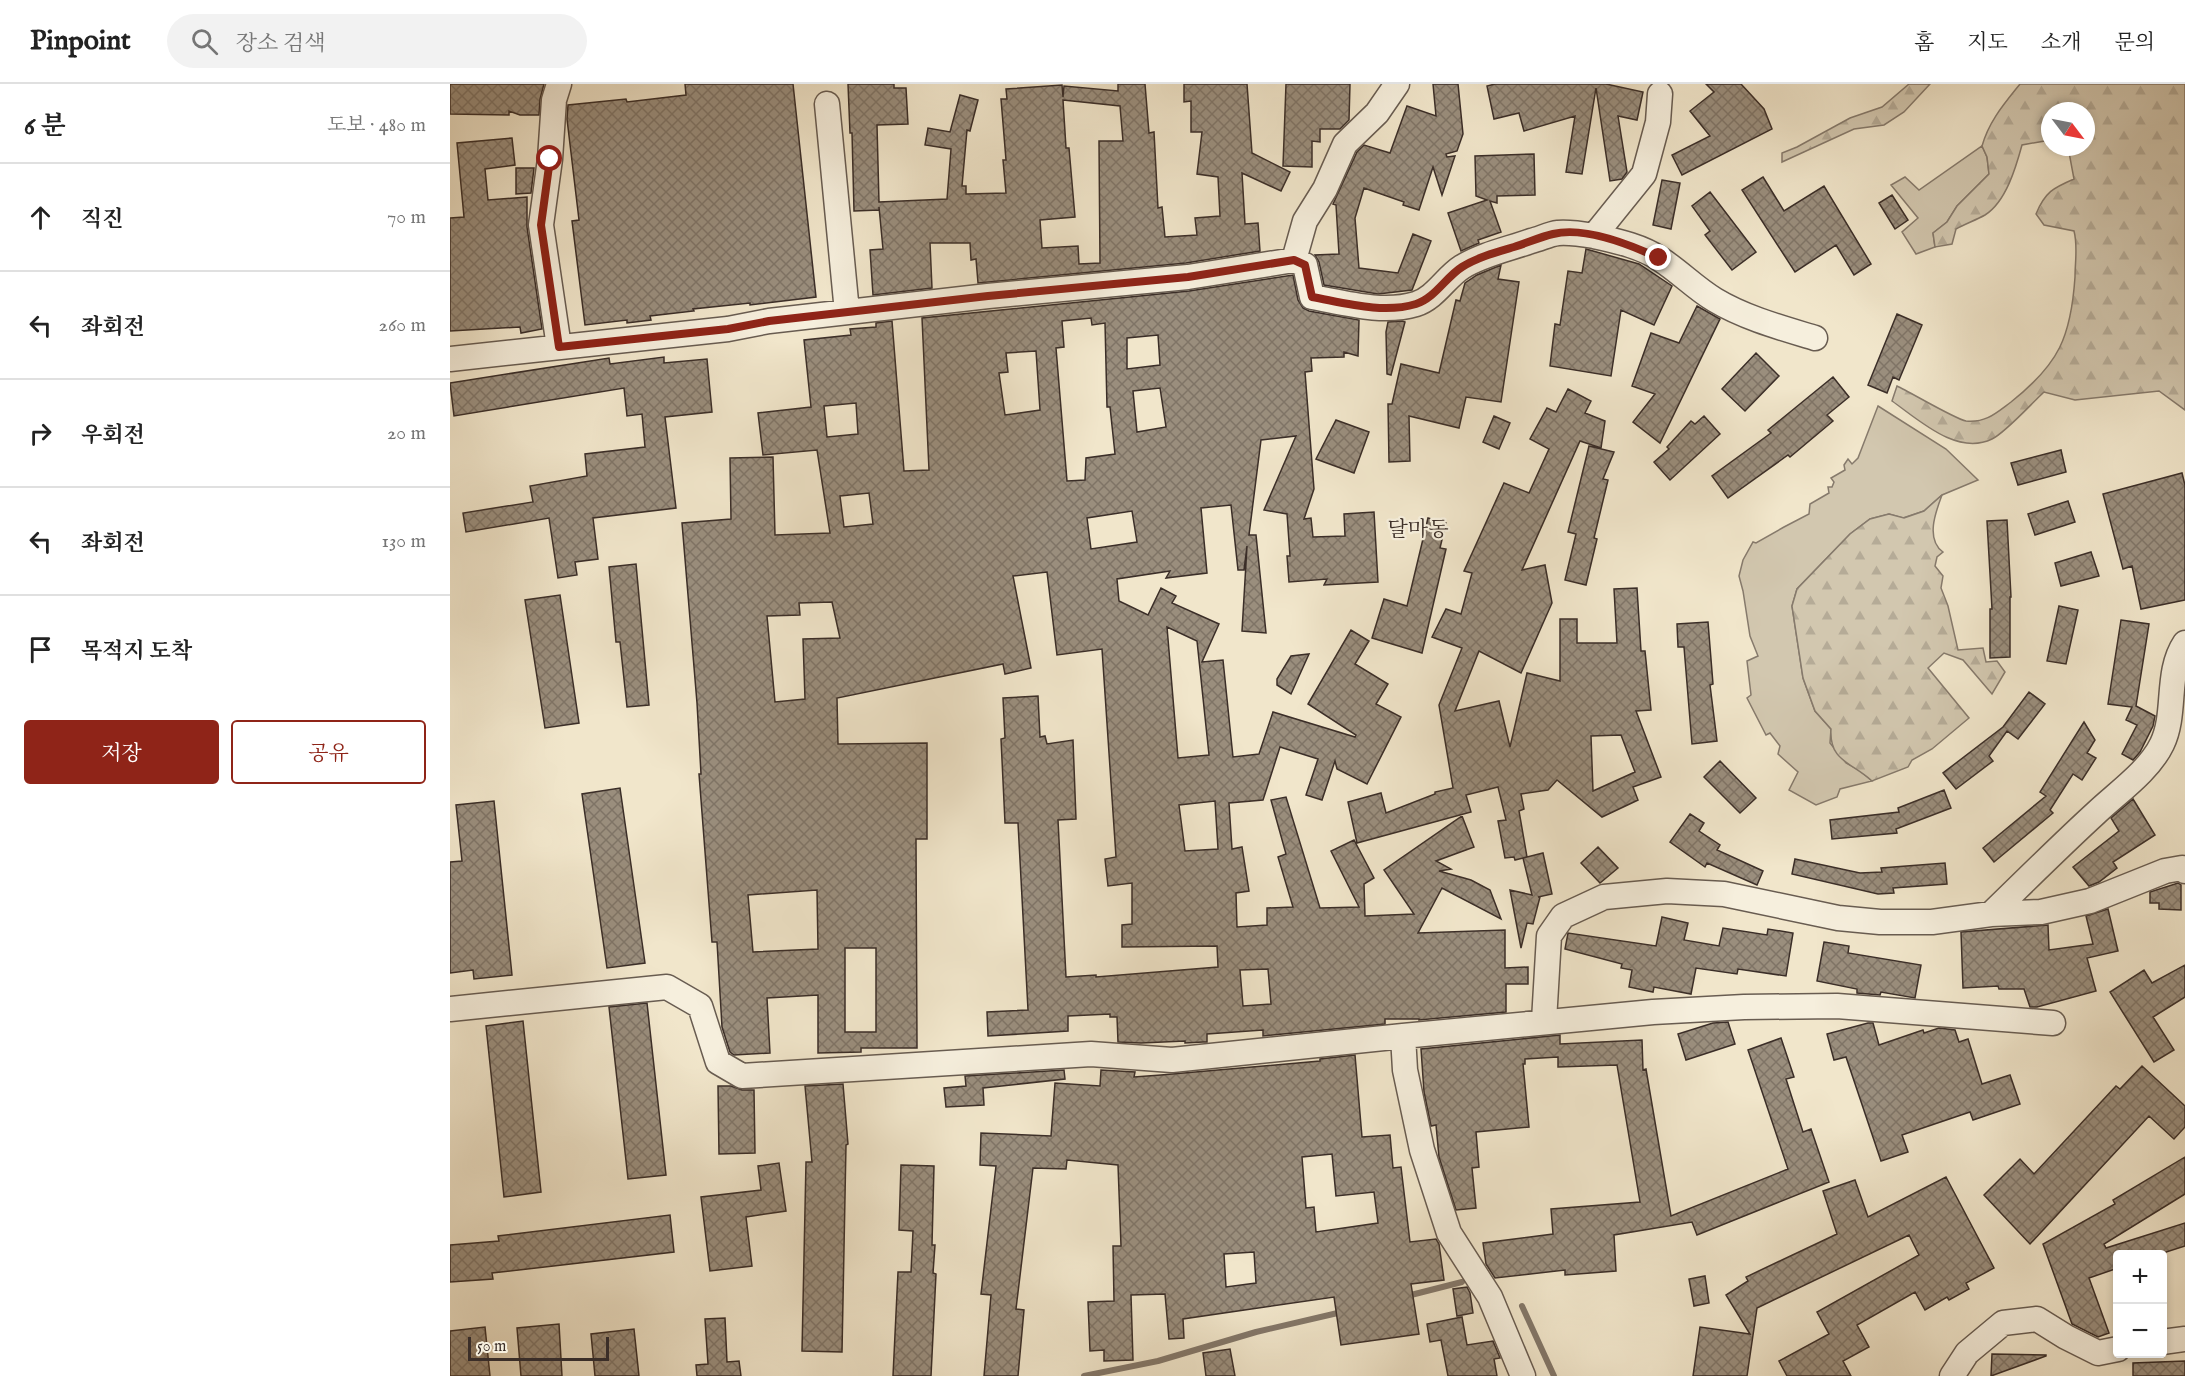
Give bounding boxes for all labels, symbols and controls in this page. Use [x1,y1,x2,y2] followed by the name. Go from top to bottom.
[167,14,587,68] search box
[30,24,131,59] text: Pinpoint
[188,25,221,58] icon: search
[236,30,326,58] text: 장소 검색
[1914,30,1934,57] text: 홈
[1967,30,2008,57] text: 지도
[2041,30,2081,57] text: 소개
[2114,30,2155,57] text: 문의
[2041,102,2095,156] north arrow
[24,110,66,143] text: 6 분
[327,113,426,138] text: 도보 · 480 m
[536,145,562,171] route start
[24,201,57,234] icon: ahead
[387,205,426,230] text: 70 m
[81,206,124,234] text: 직진
[1645,244,1671,270] route end
[24,309,57,342] icon: left
[379,313,426,338] text: 260 m
[81,314,145,342] text: 좌회전
[24,417,57,450] icon: right
[387,421,426,446] text: 20 m
[81,422,145,450] text: 우회전
[1388,517,1448,544] district label: 달마동
[24,525,57,558] icon: left
[381,529,426,554] text: 130 m
[81,530,145,558] text: 좌회전
[24,633,57,666] icon: arrive
[81,638,192,666] text: 목적지 도착
[24,720,219,784] button: 저장
[231,720,426,784] button: 공유
[2113,1250,2167,1358] map controls
[2113,1250,2167,1304] button: +
[2113,1304,2167,1358] button: −
[468,1334,609,1362] scale bar
[477,1337,506,1357] text: 50 m

